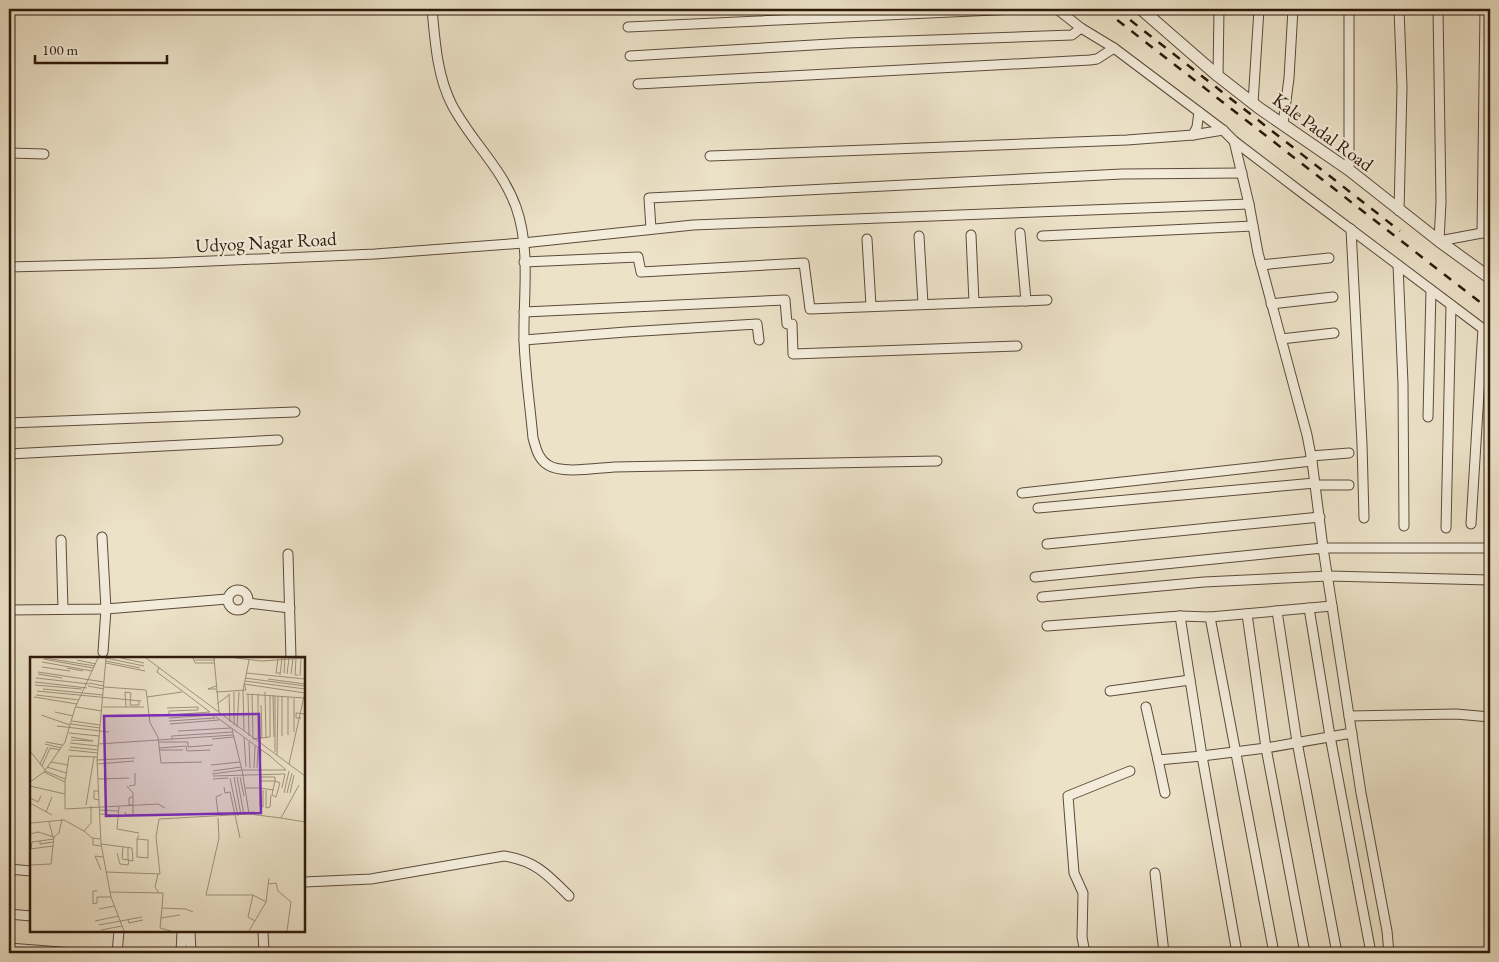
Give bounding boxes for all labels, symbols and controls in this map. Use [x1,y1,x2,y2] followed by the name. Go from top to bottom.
[35,32,168,64] scale bar
[42,40,79,59] text: 100 m
[1268,87,1379,177] street label: Kale Padal Road
[195,226,338,258] street label: Udyog Nagar Road
[30,657,305,932] inset map

